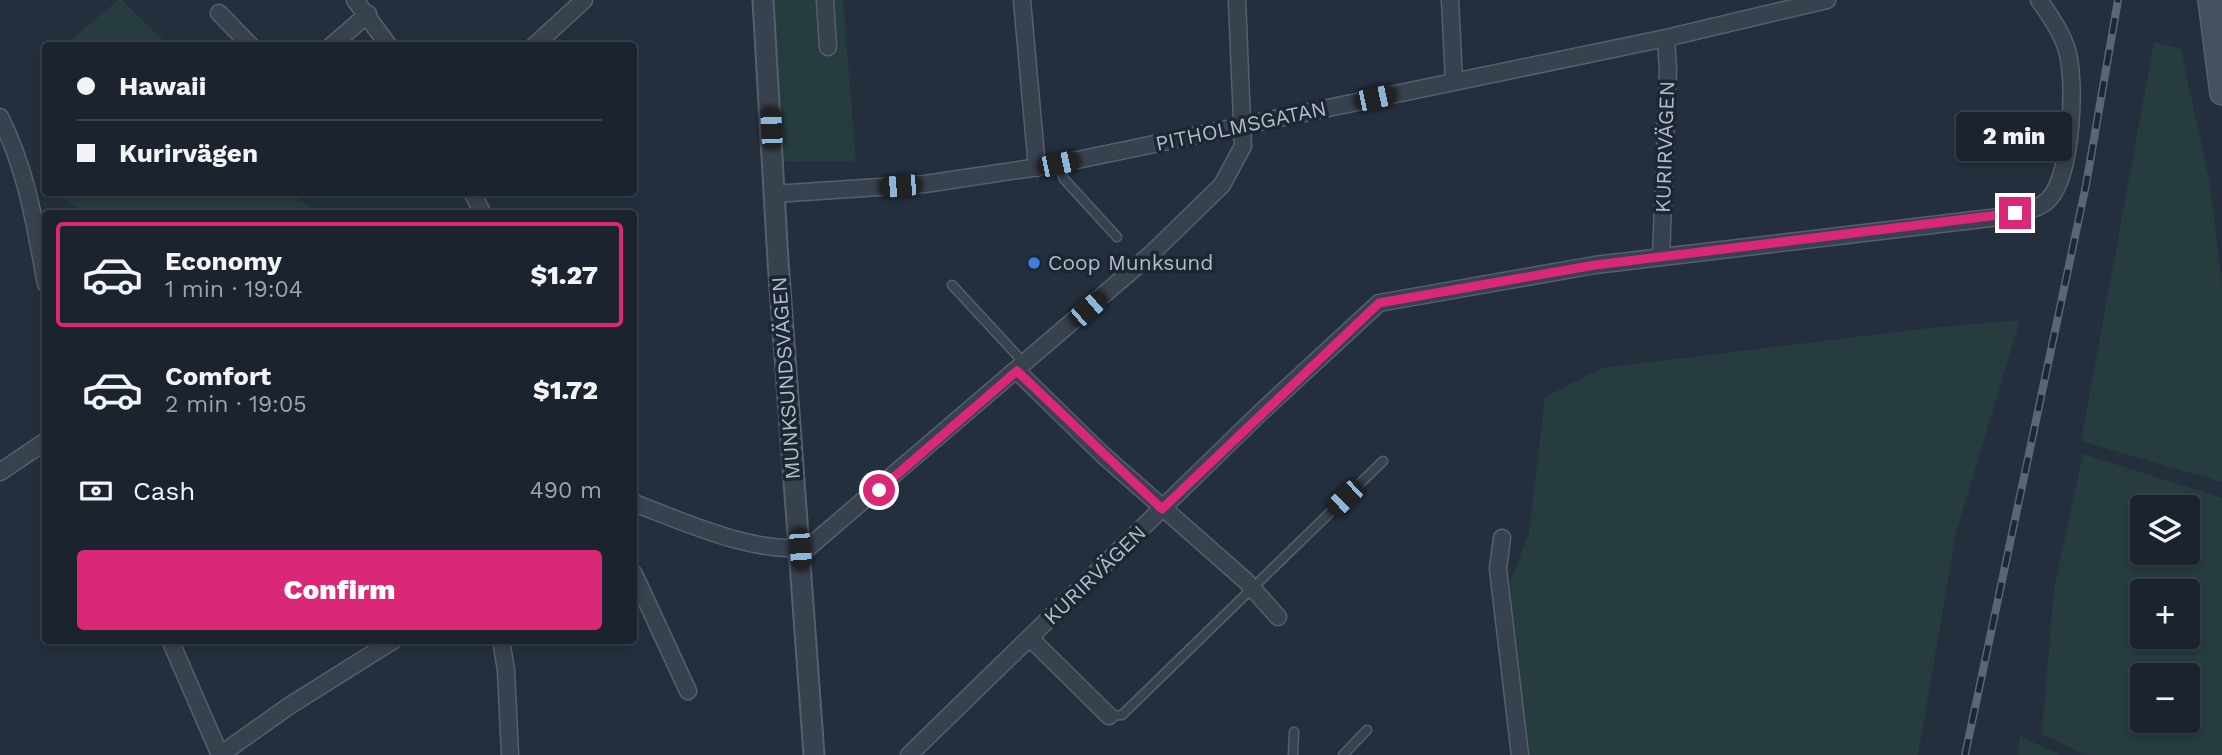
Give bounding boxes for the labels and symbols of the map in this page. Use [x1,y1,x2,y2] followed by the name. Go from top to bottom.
[1650,80,1679,214] street label: KURIRVÄGEN
[1353,83,1398,113] car
[1153,95,1329,156] street label: PITHOLMSGATAN
[760,106,783,150] car
[1957,111,2073,160] callout: 2 min
[1036,149,1081,179] car
[879,174,922,198] car
[1999,197,2031,229] route end
[1048,250,1214,275] place label: Coop Munksund
[1026,255,1042,271] marker: Coop Munksund
[766,276,805,480] street label: MUNKSUNDSVÄGEN
[1066,287,1111,331] car
[863,474,895,506] route start
[1323,476,1368,520] car
[1038,520,1151,630] street label: KURIRVÄGEN
[789,527,812,571] car

